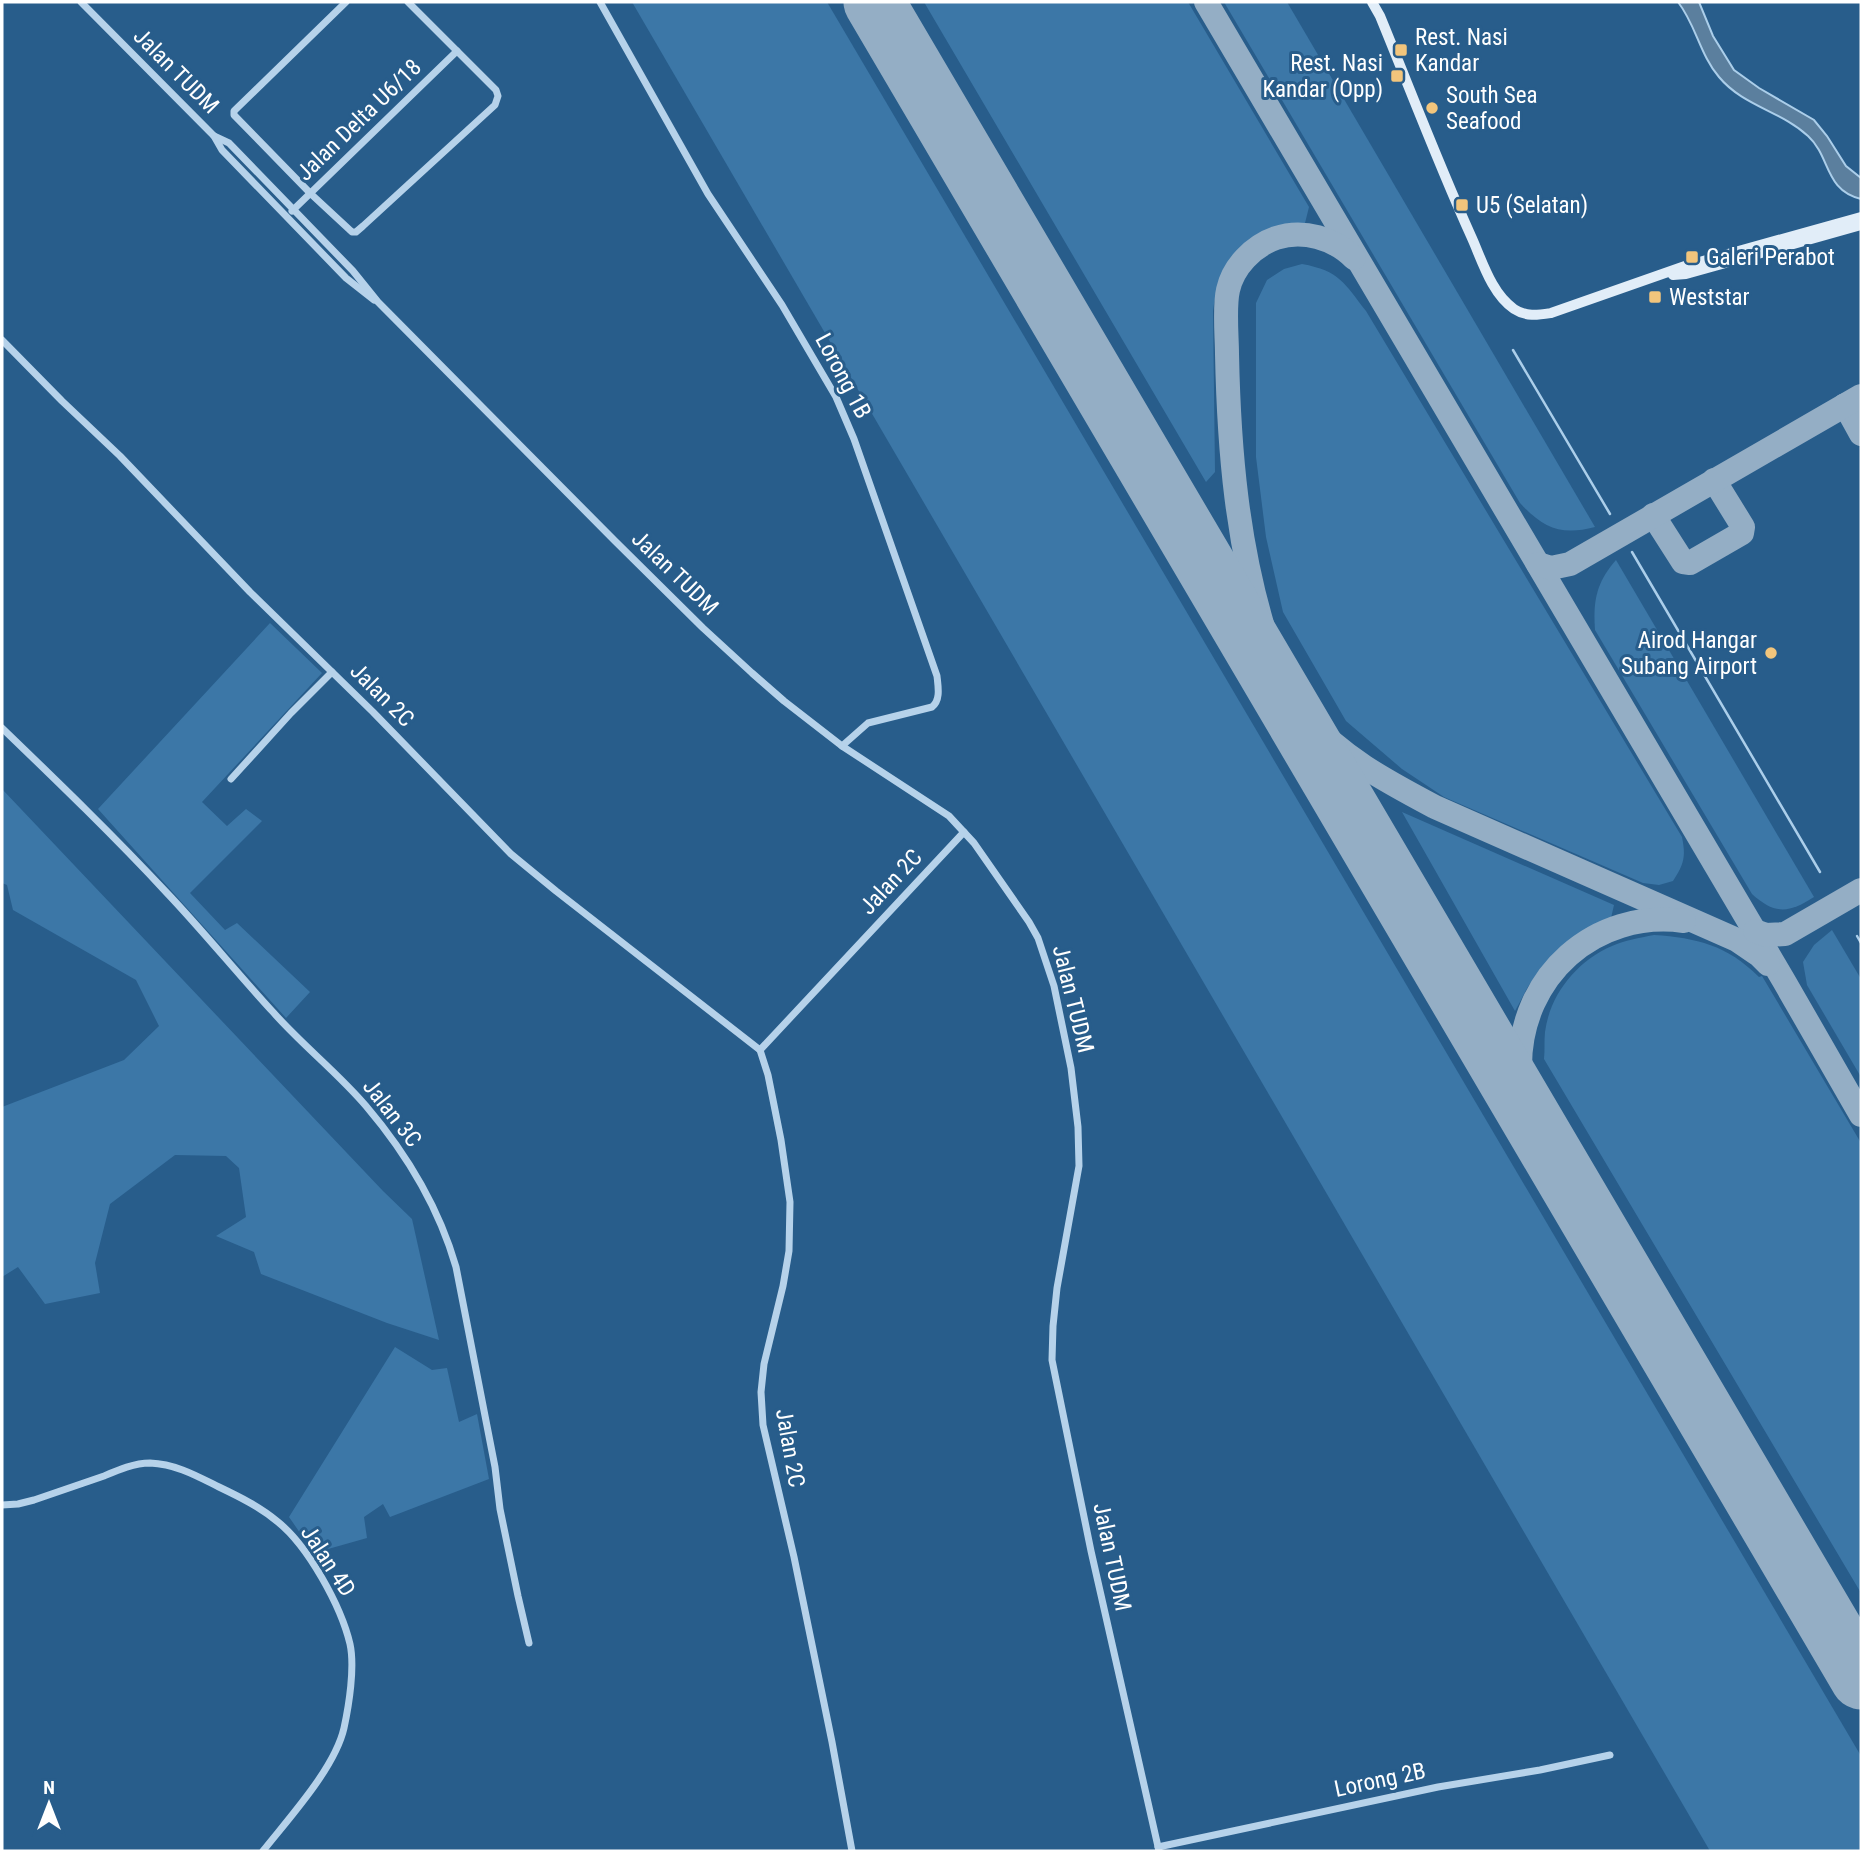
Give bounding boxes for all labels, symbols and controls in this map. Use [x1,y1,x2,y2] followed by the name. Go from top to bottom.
[128,23,224,119] street label: Jalan TUDM
[1415,24,1508,77] place label: Rest. Nasi Kandar
[1393,42,1409,58] marker: Rest. Nasi Kandar
[1263,50,1383,103] place label: Rest. Nasi Kandar (Opp)
[291,54,427,186] street label: Jalan Delta U6/18
[1389,68,1405,84] marker: Rest. Nasi Kandar (Opp)
[1446,82,1538,135] place label: South Sea Seafood
[1424,100,1440,116] marker: South Sea Seafood
[1476,192,1588,219] place label: U5 (Selatan)
[1454,197,1470,213] marker: U5 (Selatan)
[1706,244,1835,271] place label: Galeri Perabot
[1684,249,1700,265] marker: Galeri Perabot
[1669,284,1750,311] place label: Weststar
[1647,289,1663,305] marker: Weststar
[809,329,877,423] street label: Lorong 1B
[626,525,724,621] street label: Jalan TUDM
[1621,627,1757,680] place label: Airod Hangar Subang Airport
[1763,645,1779,661] marker: Airod Hangar Subang Airport
[344,657,420,733] street label: Jalan 2C
[854,844,928,920] street label: Jalan 2C
[1047,942,1099,1056] street label: Jalan TUDM
[357,1073,427,1153] street label: Jalan 3C
[770,1407,810,1489] street label: Jalan 2C
[1087,1500,1137,1614] street label: Jalan TUDM
[295,1520,361,1602] street label: Jalan 4D
[1332,1757,1428,1803] street label: Lorong 2B
[14,1769,84,1839] north arrow
[43,1776,55,1799] text: N

